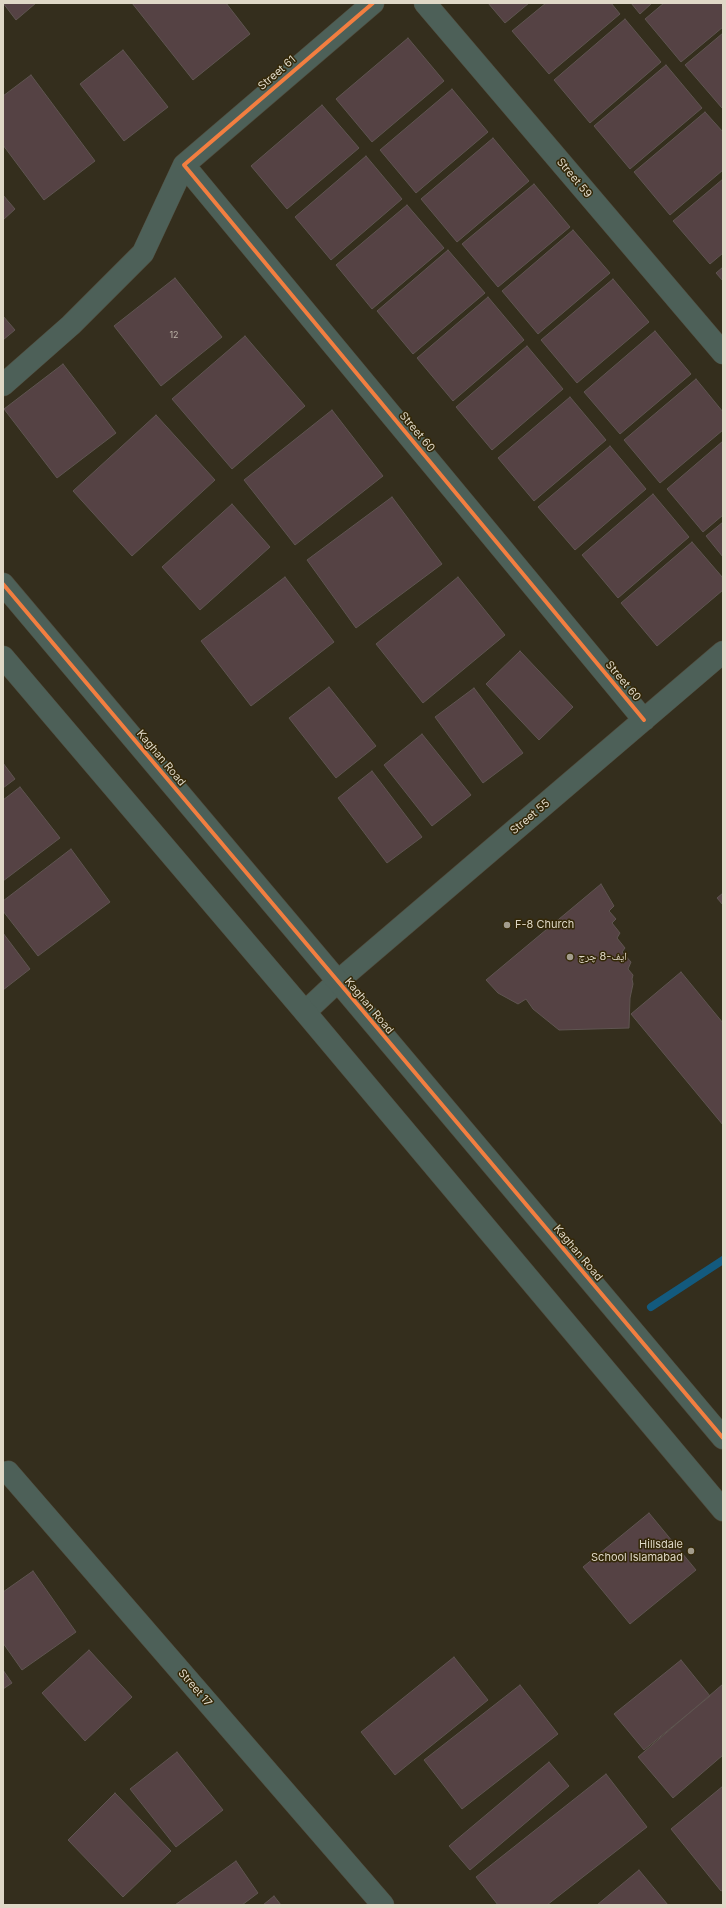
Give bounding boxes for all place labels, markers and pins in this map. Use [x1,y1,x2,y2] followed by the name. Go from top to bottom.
[515,918,574,932] place label: F-8 Church
[502,920,512,930] marker: F-8 Church
[578,950,627,964] place label: ایف-8 چرچ
[565,952,575,962] marker: ایف-8 چرچ
[591,1538,683,1564] place label: Hillsdale School Islamabad
[686,1546,696,1556] marker: Hillsdale School Islamabad

